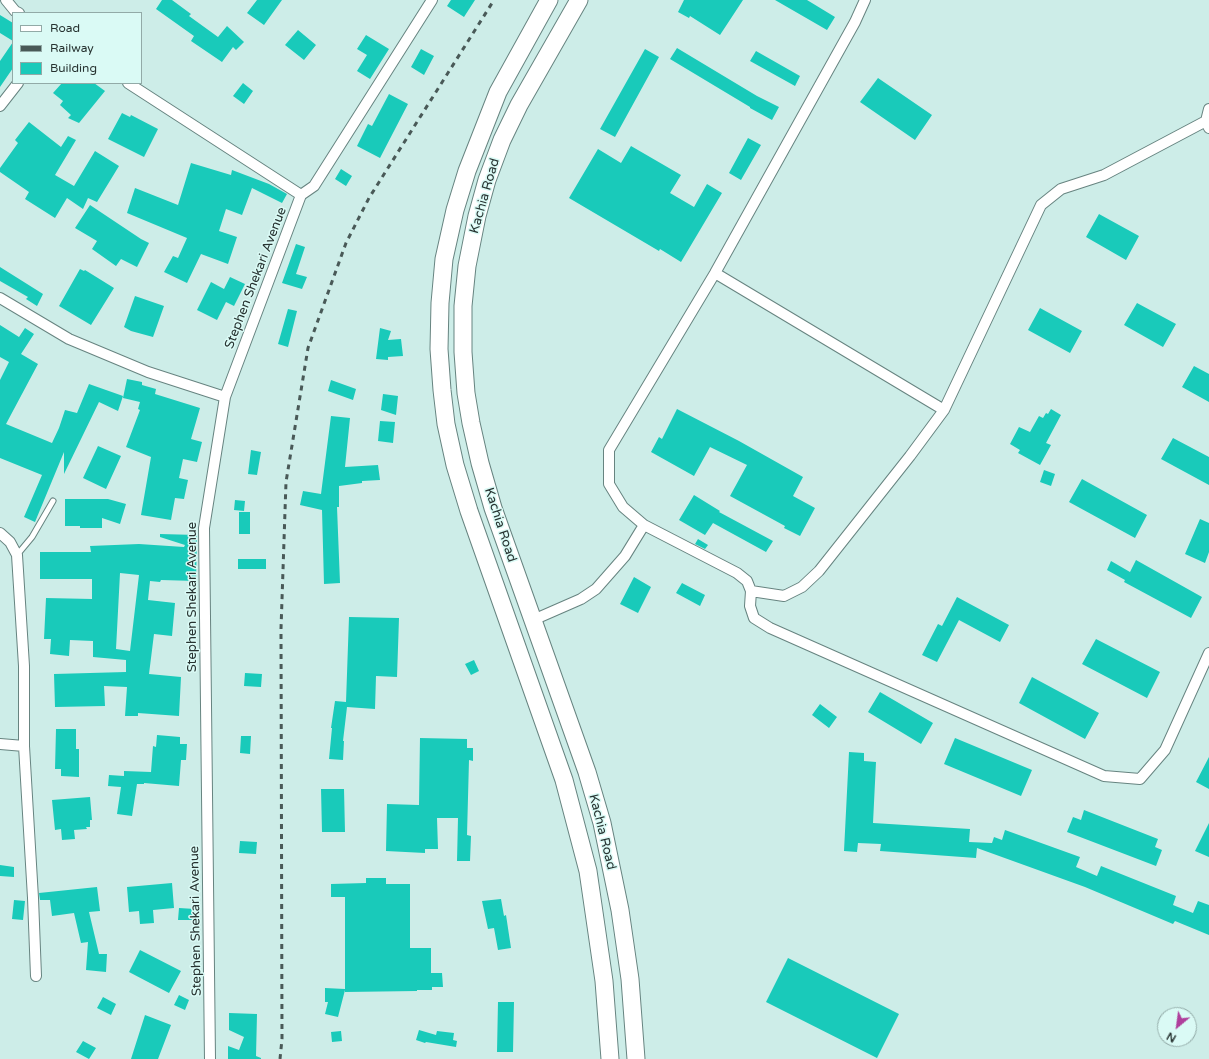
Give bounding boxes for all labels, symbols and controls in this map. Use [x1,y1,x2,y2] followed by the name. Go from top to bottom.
[12,12,142,84] legend
[50,21,80,35] text: Road
[50,41,94,55] text: Railway
[50,61,97,75] text: Building
[467,157,503,235] street label: Kachia Road
[222,205,290,351] street label: Stephen Shekari Avenue
[481,486,519,564] street label: Kachia Road
[185,522,201,672] street label: Stephen Shekari Avenue
[585,793,619,871] street label: Kachia Road
[187,846,205,996] street label: Stephen Shekari Avenue
[1157,1007,1197,1047] north arrow
[1164,1029,1178,1045] text: N

